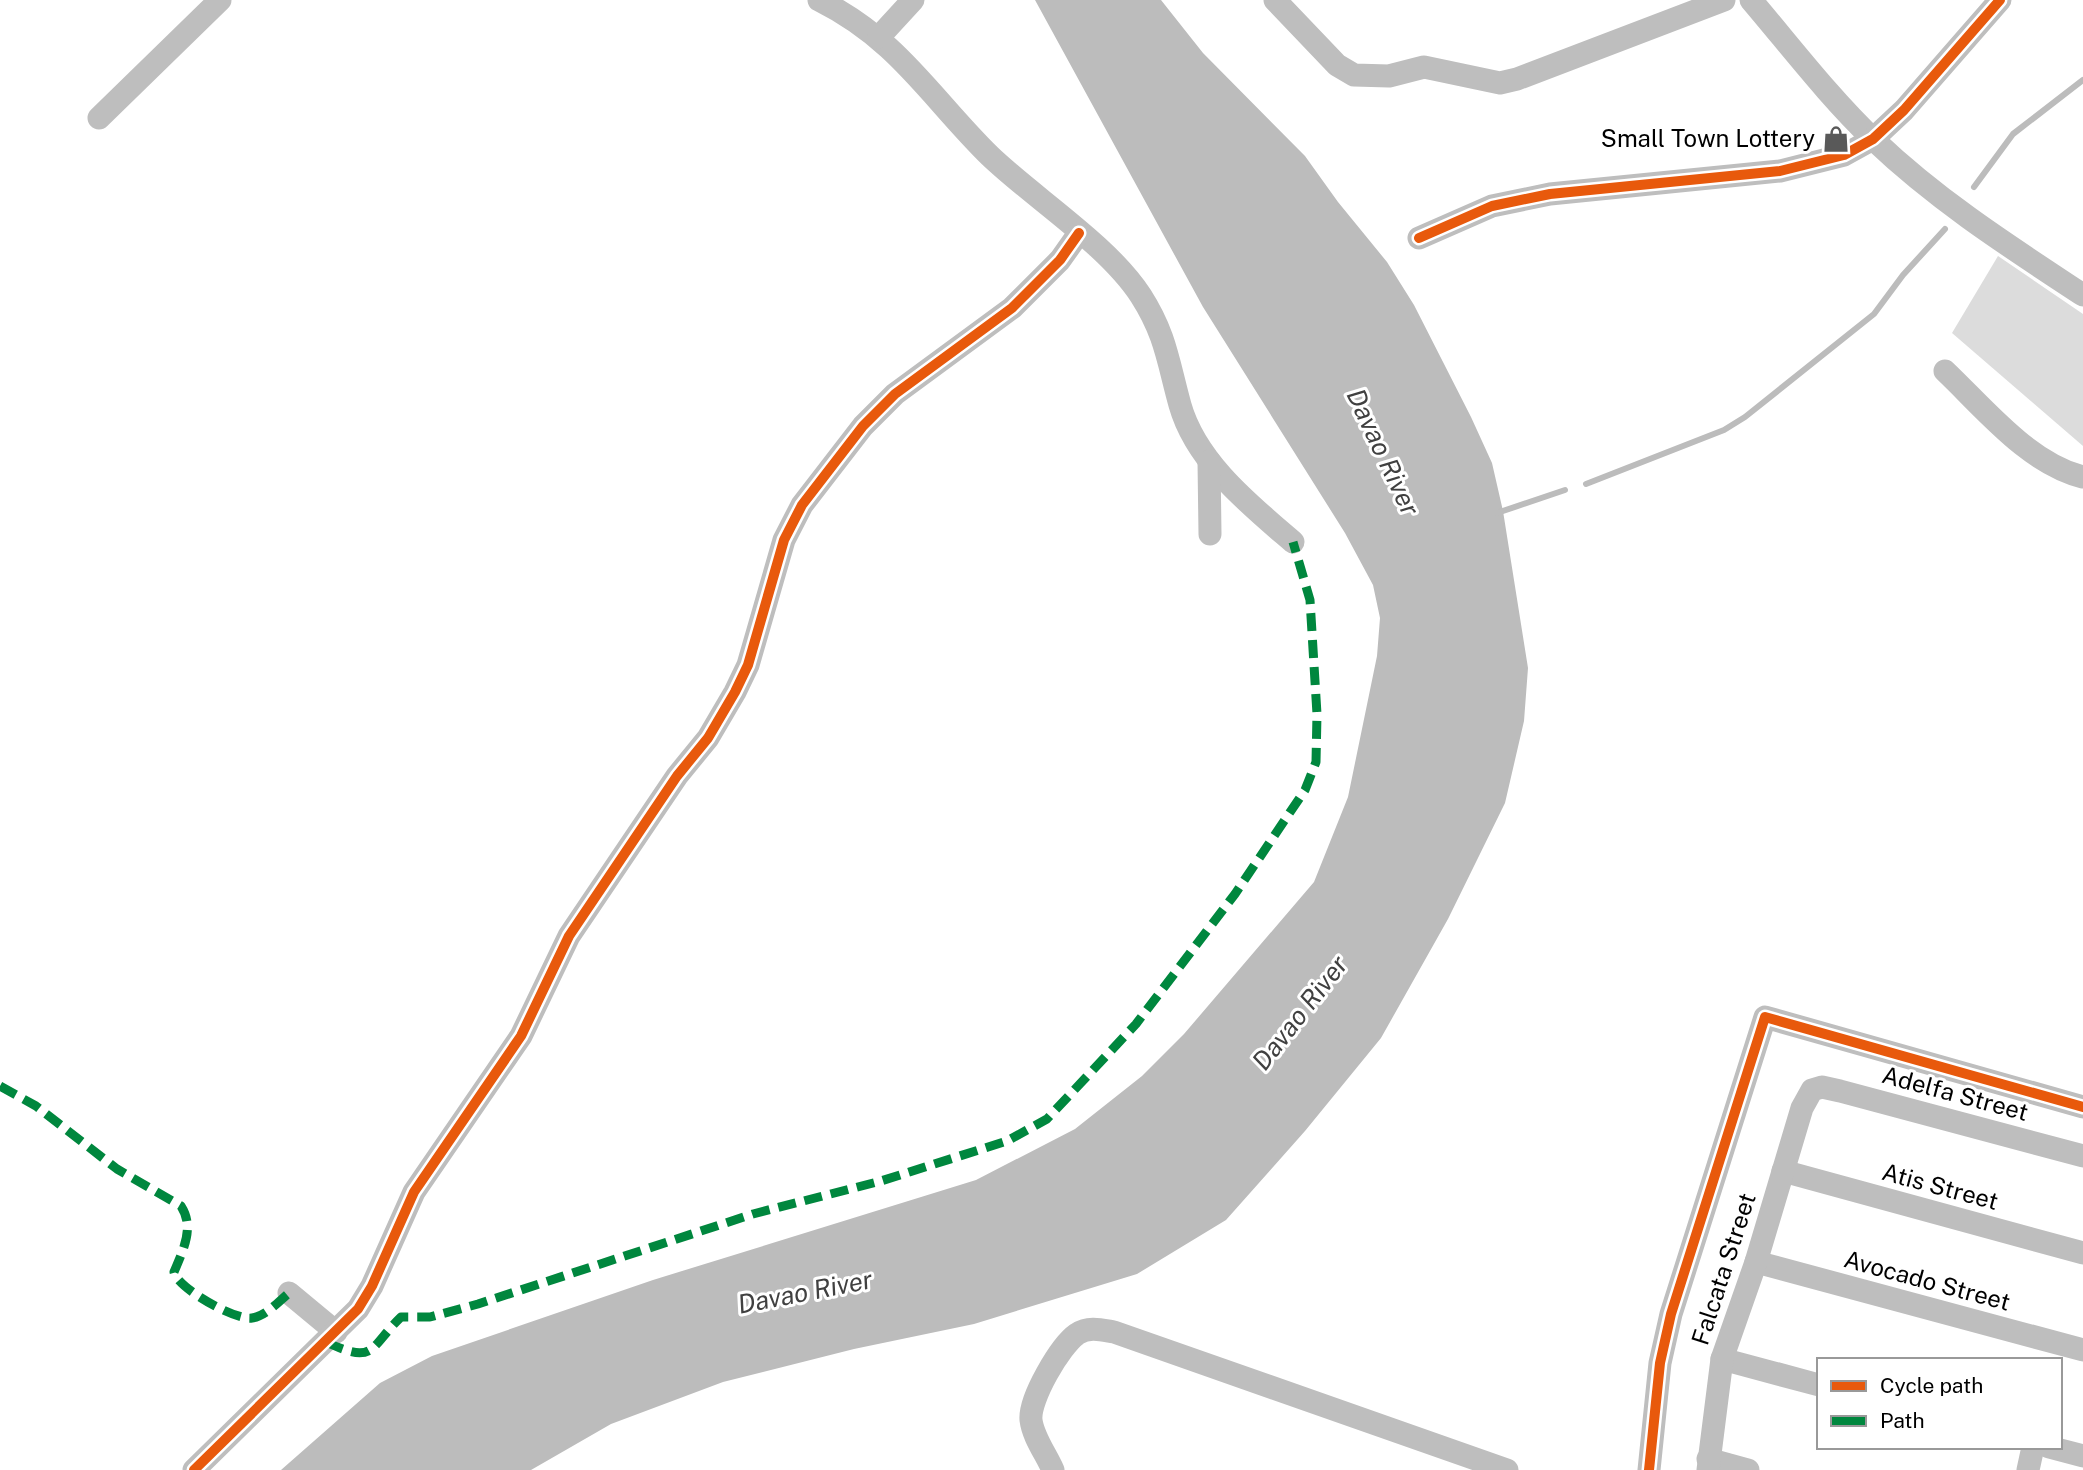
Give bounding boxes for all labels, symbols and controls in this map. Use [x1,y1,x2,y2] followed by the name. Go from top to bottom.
[1601,124,1815,152] place label: Small Town Lottery
[1821,124,1851,154] shop icon: Small Town Lottery
[1341,383,1426,520] water label: Davao River
[1245,949,1354,1076] water label: Davao River
[1879,1060,2031,1126] street label: Adelfa Street
[1879,1157,2001,1215] street label: Atis Street
[1685,1189,1761,1348] street label: Falcata Street
[1841,1244,2013,1316] street label: Avocado Street
[735,1263,875,1320] water label: Davao River
[1817,1358,2062,1449] legend
[1880,1373,1983,1398] text: Cycle path
[1880,1408,1925,1433] text: Path

